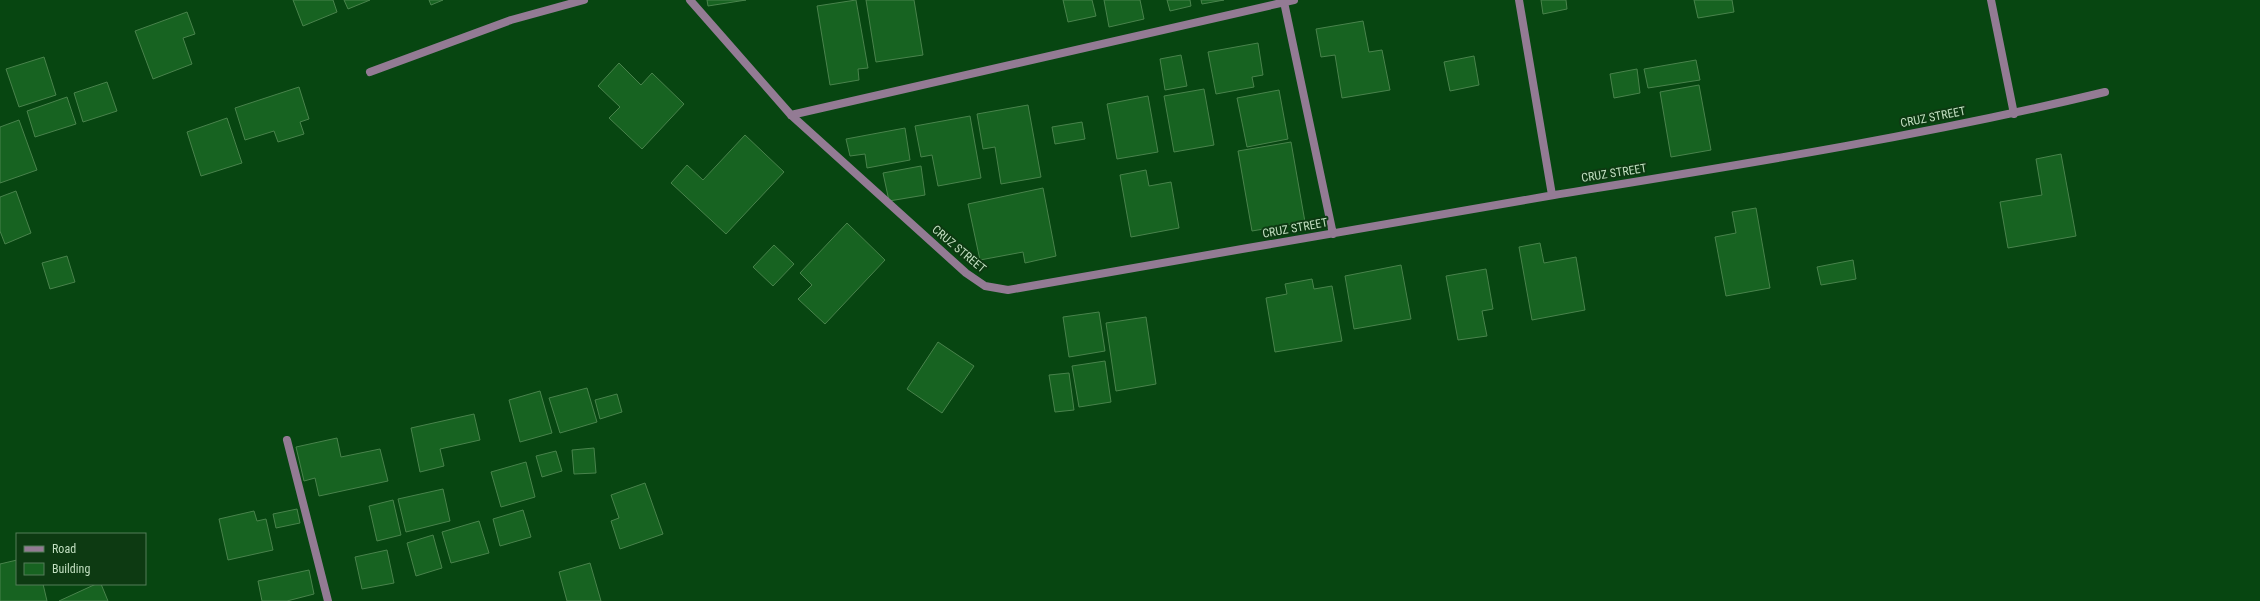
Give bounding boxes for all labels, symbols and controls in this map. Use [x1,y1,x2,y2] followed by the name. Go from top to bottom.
[1899,104,1967,130] street label: CRUZ STREET
[1580,161,1648,185] street label: CRUZ STREET
[1261,215,1329,241] street label: CRUZ STREET
[929,222,989,276] street label: CRUZ STREET
[16,533,146,585] legend
[52,542,76,556] text: Road
[52,562,90,576] text: Building

